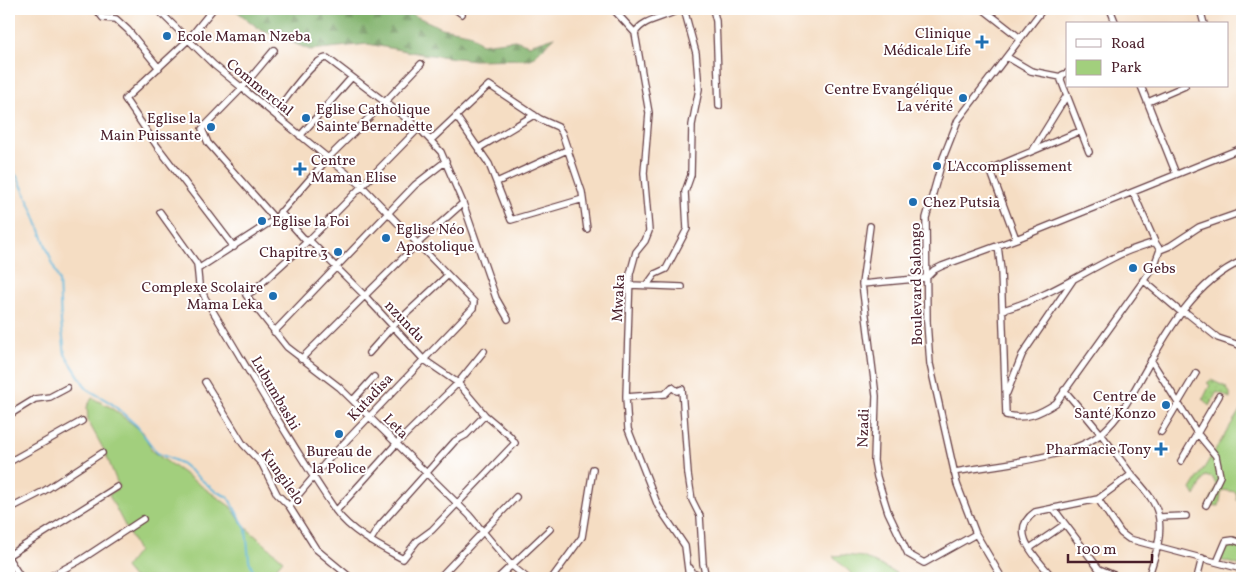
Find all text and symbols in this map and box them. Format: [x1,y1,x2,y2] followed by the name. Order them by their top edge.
[1066,22,1228,88] legend
[883,24,971,62] place label: Clinique Médicale Life
[177,27,311,48] place label: Ecole Maman Nzeba
[161,30,173,42] marker: Ecole Maman Nzeba
[1111,34,1145,55] text: Road
[975,35,989,49] marker: Clinique Médicale Life
[221,55,297,122] street label: Commercial
[1111,58,1142,79] text: Park
[825,80,953,118] place label: Centre Evangélique La vérité
[957,92,969,104] marker: Centre Evangélique La vérité
[316,100,433,138] place label: Eglise Catholique Sainte Bernadette
[100,109,201,147] place label: Eglise la Main Puissante
[300,112,312,124] marker: Eglise Catholique Sainte Bernadette
[205,121,217,133] marker: Eglise la Main Puissante
[311,151,397,189] place label: Centre Maman Elise
[947,157,1072,178] place label: L'Accomplissement
[931,160,943,172] marker: L'Accomplissement
[293,162,307,176] marker: Centre Maman Elise
[923,193,1000,214] place label: Chez Putsia
[907,196,919,208] marker: Chez Putsia
[272,212,349,233] place label: Eglise la Foi
[256,215,268,227] marker: Eglise la Foi
[396,220,475,258] place label: Eglise Néo Apostolique
[906,222,929,346] street label: Boulevard Salongo
[380,232,392,244] marker: Eglise Néo Apostolique
[259,243,328,264] place label: Chapitre 3
[332,246,344,258] marker: Chapitre 3
[1143,259,1176,280] place label: Gebs
[1127,262,1139,274] marker: Gebs
[608,274,631,323] street label: Mwaka
[142,278,263,316] place label: Complexe Scolaire Mama Leka
[267,290,279,302] marker: Complexe Scolaire Mama Leka
[379,296,429,348] street label: nzundu
[245,353,304,435] street label: Lubumbashi
[344,370,399,426] street label: Kutadisa
[1074,387,1156,425] place label: Centre de Santé Konzo
[1160,399,1172,411] marker: Centre de Santé Konzo
[853,408,876,448] street label: Nzadi
[378,410,412,444] street label: Leta
[333,428,345,440] marker: Bureau de la Police
[1046,440,1151,461] place label: Pharmacie Tony
[306,442,372,480] place label: Bureau de la Police
[1155,443,1167,455] marker: Pharmacie Tony
[255,446,309,510] street label: Kungilelo
[1068,532,1152,564] scale bar
[1076,540,1116,561] text: 100 m

